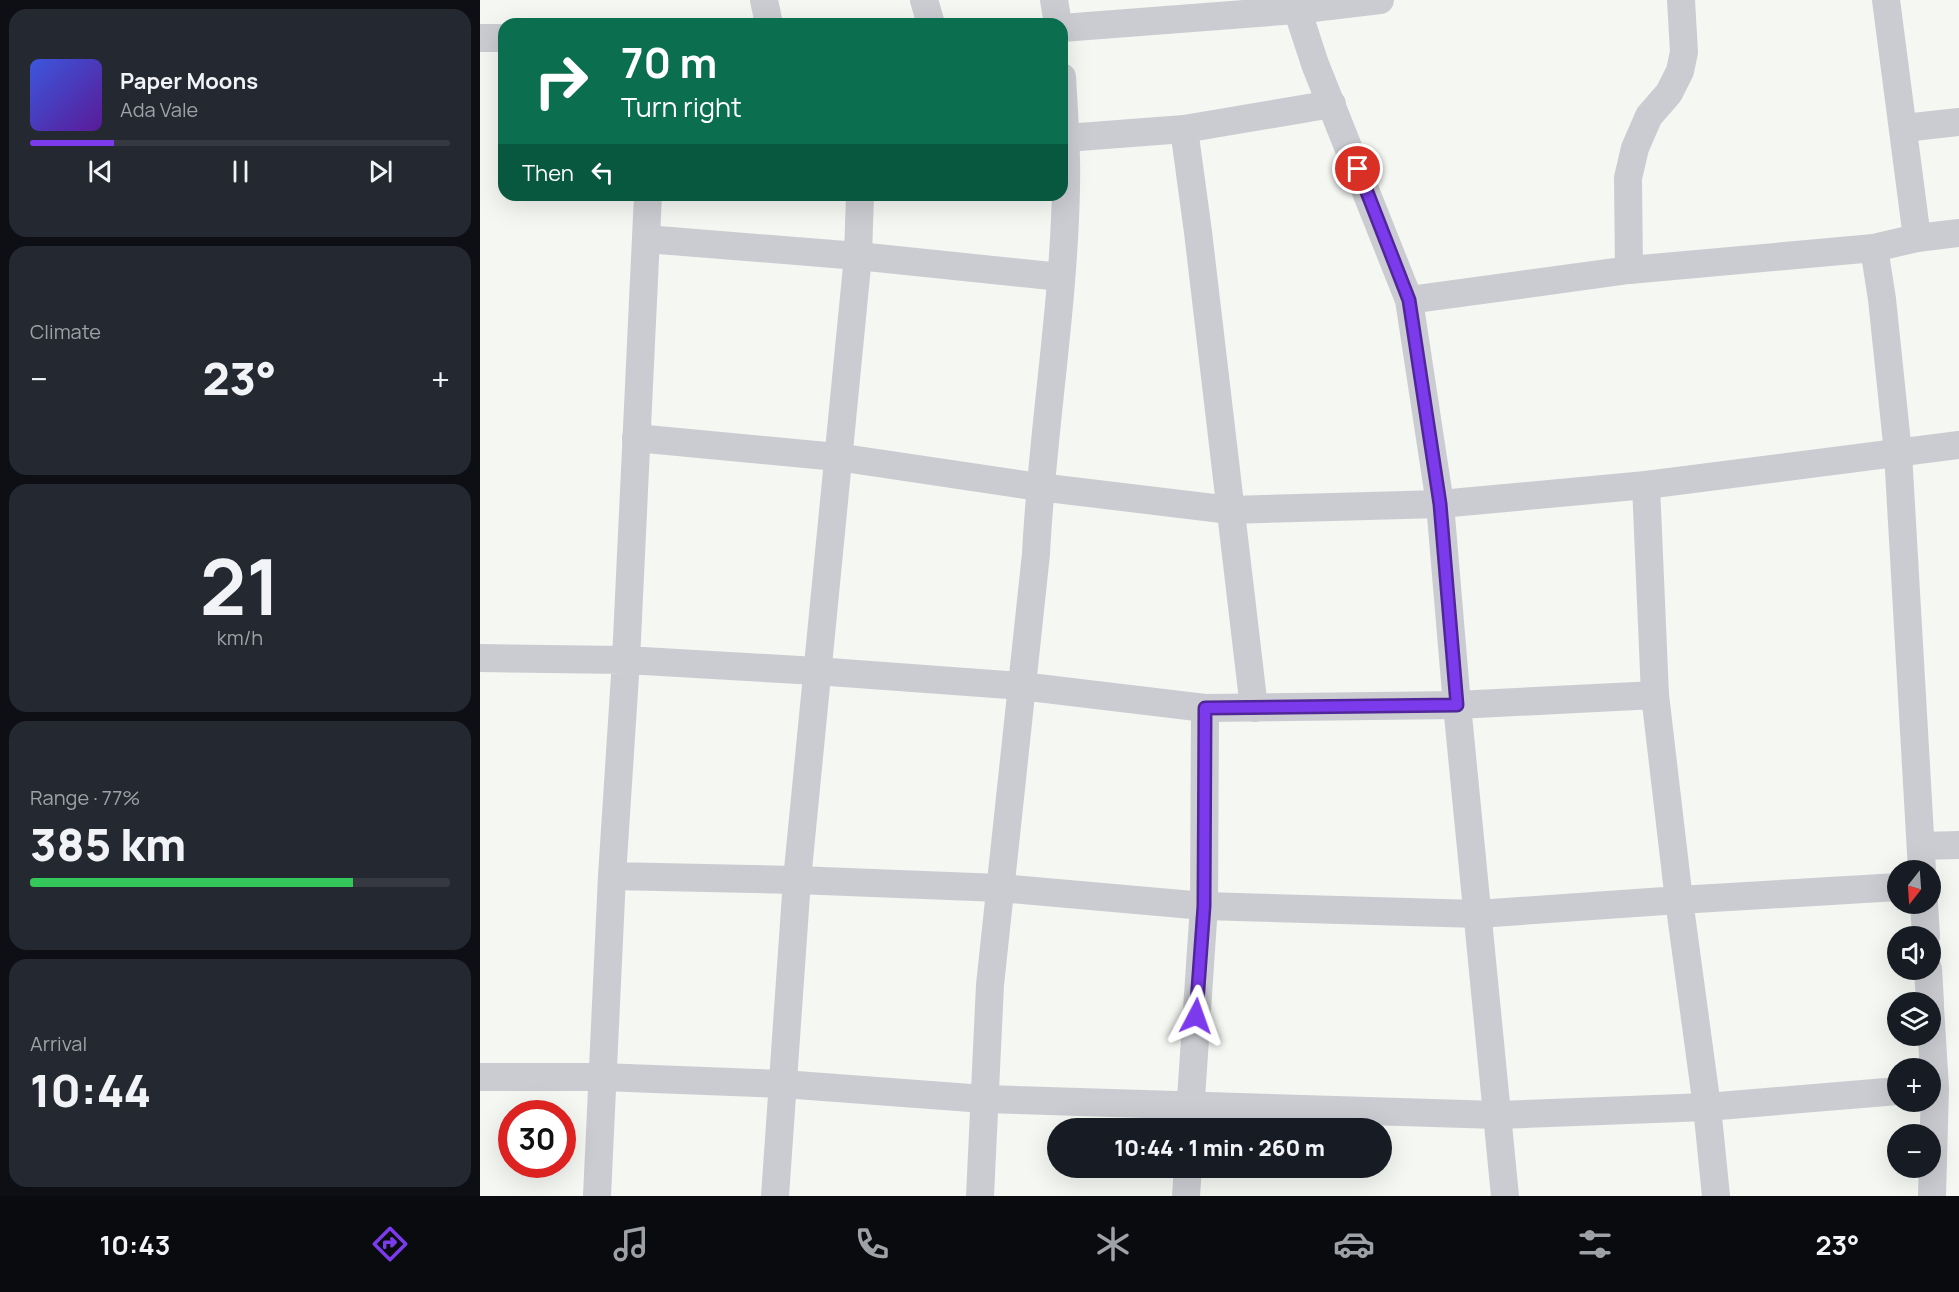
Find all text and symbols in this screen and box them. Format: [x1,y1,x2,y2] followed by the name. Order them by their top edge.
[621,33,717,91] text: 70 m
[522,42,600,120] icon: right
[120,66,258,96] text: Paper Moons
[621,88,742,125] text: Turn right
[120,96,198,123] text: Ada Vale
[1332,143,1383,194] pin
[1341,152,1374,185] icon: arrive
[84,155,117,188] icon: previous
[224,155,257,188] icon: pause
[364,155,397,188] icon: next
[586,156,619,189] icon: left
[522,158,574,188] text: Then
[30,318,101,345] text: Climate
[202,347,276,409] text: 23°
[30,356,48,401] text: −
[431,356,450,401] text: +
[200,532,280,638] text: 21
[217,624,263,651] text: km/h
[30,784,140,811] text: Range · 77%
[30,813,186,875] text: 385 km
[1887,860,1941,914] north arrow
[1887,860,1941,1178] map controls
[1887,926,1941,980] button: sound
[1164,984,1228,1048] position arrow
[1887,992,1941,1046] button: layers
[30,1030,87,1057] text: Arrival
[1887,1058,1941,1112] button: +
[30,1059,151,1121] text: 10:44
[498,1100,576,1178] speed limit sign: 30
[1887,1124,1941,1178] button: −
[1114,1133,1325,1163] text: 10:44 · 1 min · 260 m
[369,1223,411,1265] icon: directions
[610,1223,652,1265] icon: music
[851,1223,893,1265] icon: phone
[1092,1223,1134,1265] icon: climate
[1333,1223,1375,1265] icon: car
[1574,1223,1616,1265] icon: filters
[100,1226,170,1263] text: 10:43
[1815,1226,1859,1263] text: 23°

